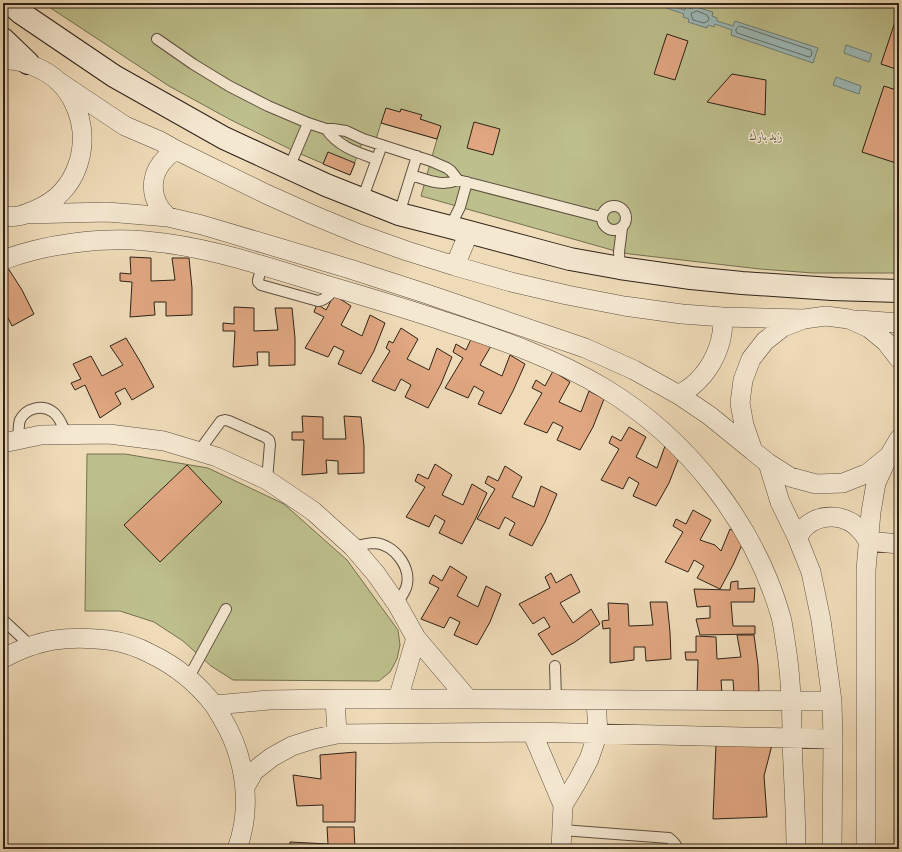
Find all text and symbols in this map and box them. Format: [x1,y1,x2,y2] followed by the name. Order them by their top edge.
[749,128,783,144] park label: زيد بارك

